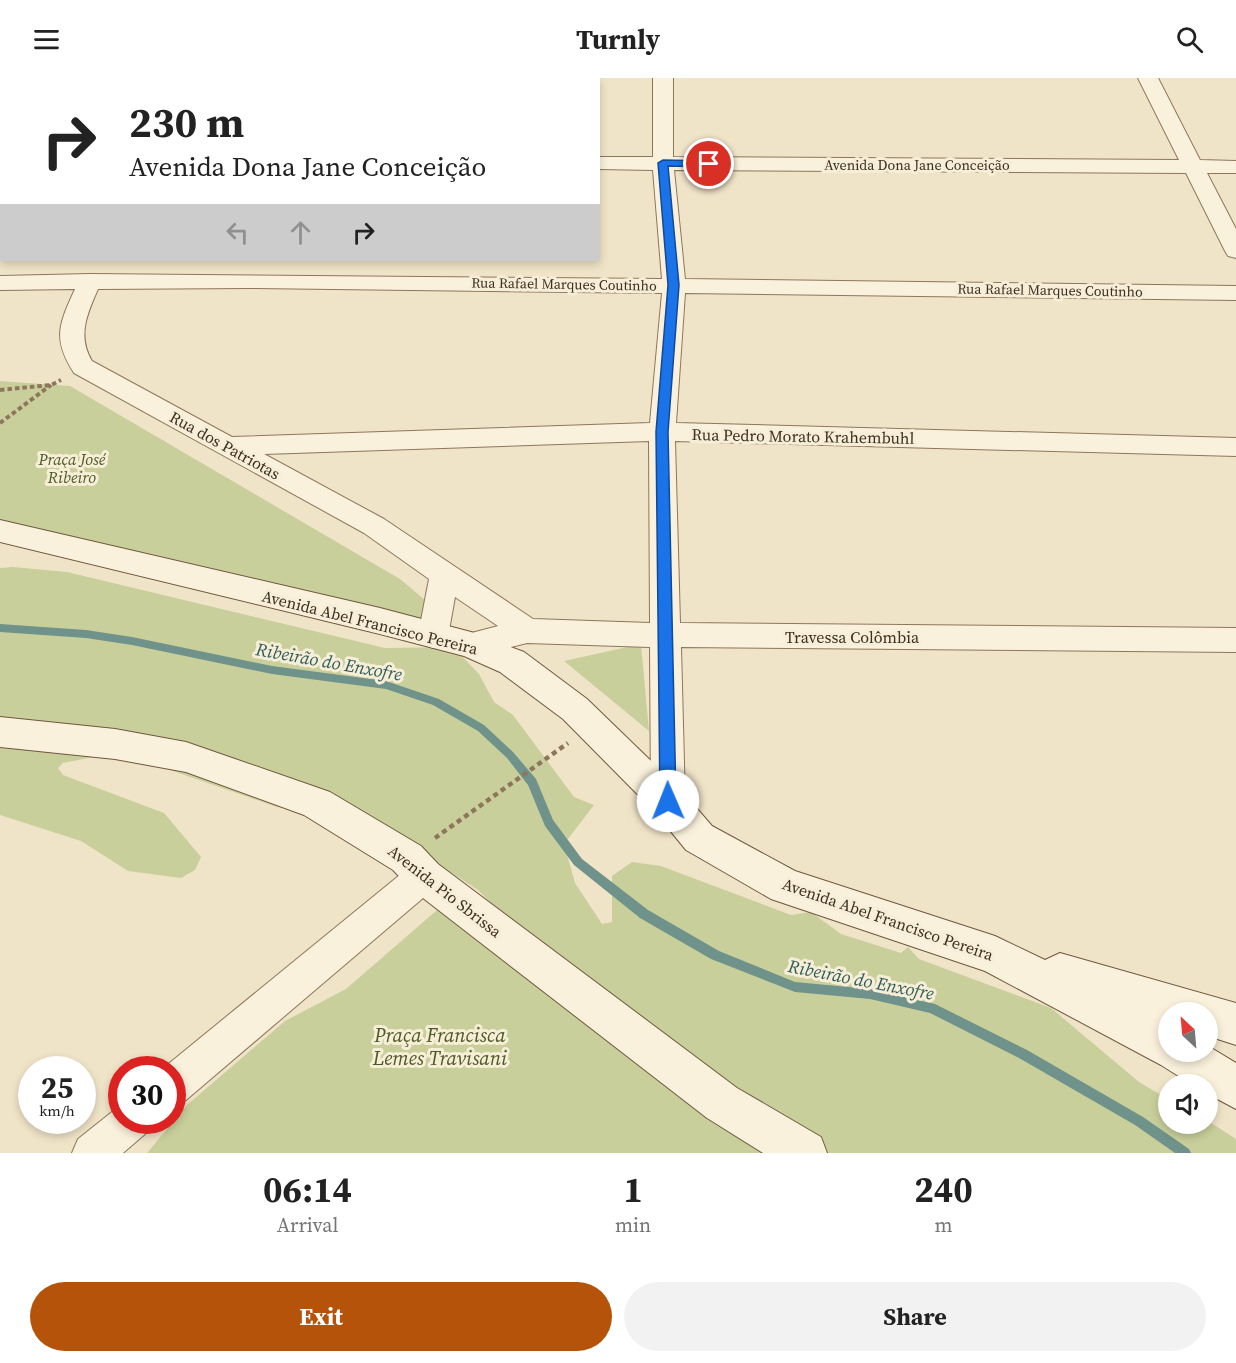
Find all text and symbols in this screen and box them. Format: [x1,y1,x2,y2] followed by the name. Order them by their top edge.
[576,21,660,58] text: Turnly
[30,23,63,56] icon: menu
[1173,23,1206,56] icon: search
[129,93,244,151] text: 230 m
[30,102,108,180] icon: right
[683,138,734,189] pin
[692,147,725,180] icon: arrive
[129,148,486,185] text: Avenida Dona Jane Conceição
[824,155,1010,175] street label: Avenida Dona Jane Conceição
[221,216,254,249] icon: left
[284,216,317,249] icon: ahead
[347,216,380,249] icon: right
[471,272,657,296] street label: Rua Rafael Marques Coutinho
[957,278,1143,302] street label: Rua Rafael Marques Coutinho
[166,406,284,485] street label: Rua dos Patriotas
[692,423,915,449] street label: Rua Pedro Morato Krahembuhl
[38,448,107,488] park label: Praça José Ribeiro
[260,584,481,660] street label: Avenida Abel Francisco Pereira
[785,626,920,648] street label: Travessa Colômbia
[253,636,405,687] water label: Ribeirão do Enxofre
[636,769,700,833] position arrow
[384,840,507,943] street label: Avenida Pio Sbrissa
[780,872,997,966] street label: Avenida Abel Francisco Pereira
[785,953,937,1006] water label: Ribeirão do Enxofre
[1158,1002,1218,1062] north arrow
[1158,1002,1218,1134] map controls
[372,1021,507,1072] park label: Praça Francisca Lemes Travisani
[108,1056,186,1134] speed limit sign: 30
[41,1067,73,1108] text: 25
[1158,1074,1218,1134] button: sound
[39,1100,75,1121] text: km/h
[263,1165,352,1214] text: 06:14
[623,1165,643,1214] text: 1
[914,1165,973,1214] text: 240
[277,1211,338,1239] text: Arrival
[615,1211,651,1239] text: min
[935,1211,953,1239] text: m
[30,1282,612,1351] button: Exit
[624,1282,1206,1351] button: Share

